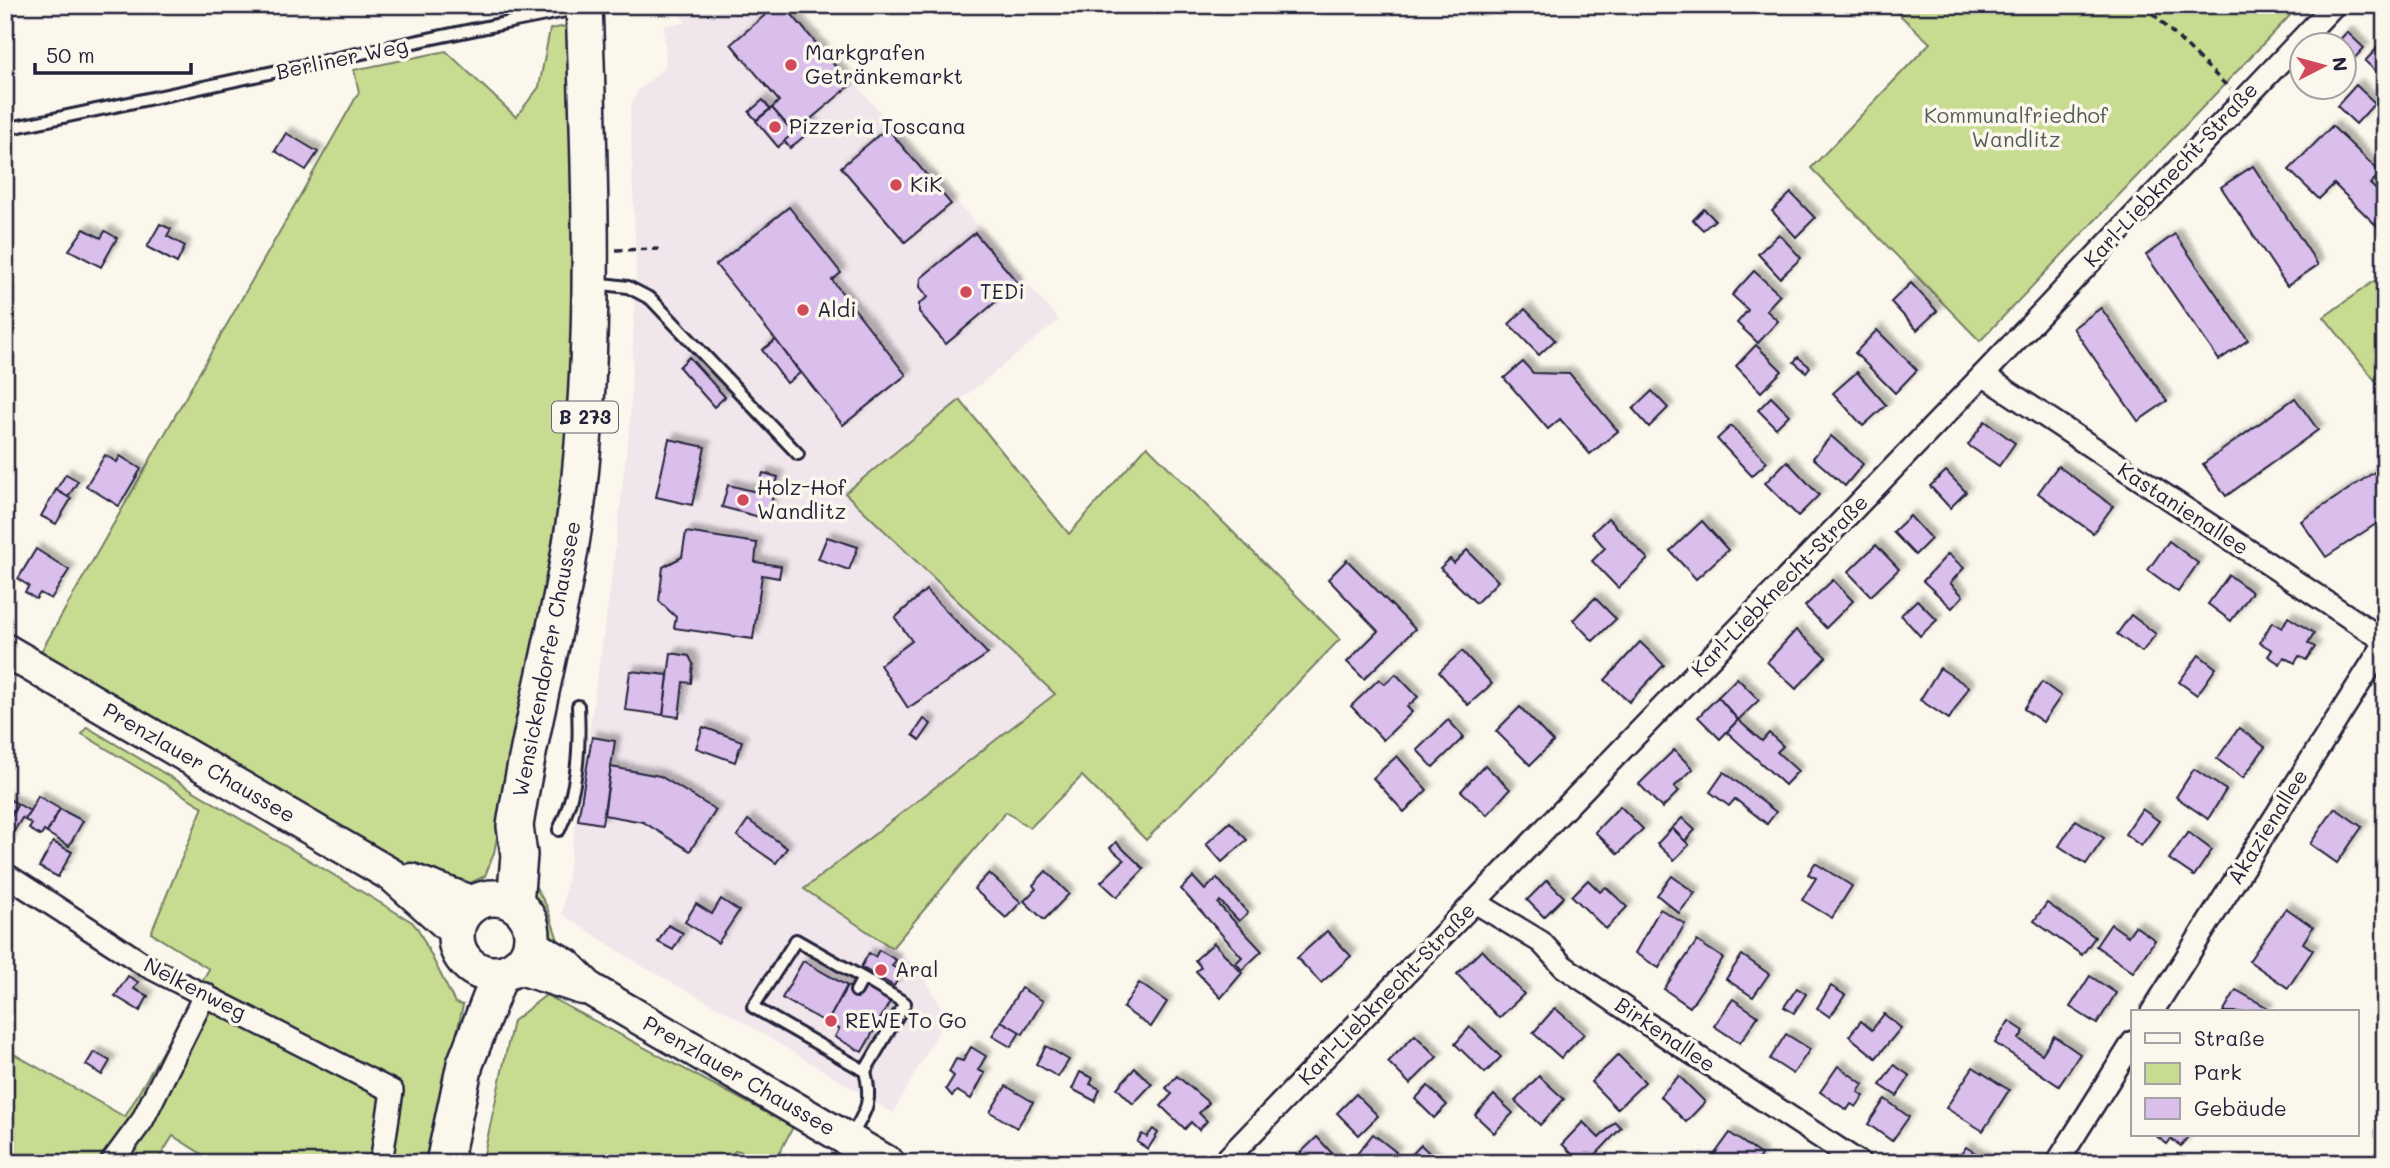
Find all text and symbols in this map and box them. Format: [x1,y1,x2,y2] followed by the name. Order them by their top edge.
[273,30,410,85] street label: Berliner Weg
[35,32,191,76] scale bar
[2288,32,2358,102] north arrow
[805,38,963,89] place label: Markgrafen Getränkemarkt
[46,41,95,68] text: 50 m
[2327,56,2354,73] text: N
[783,57,799,73] marker: Markgrafen Getränkemarkt
[2077,76,2263,272] street label: Karl-Liebknecht-Straße
[1924,101,2109,152] park label: Kommunalfriedhof Wandlitz
[789,112,966,139] place label: Pizzeria Toscana
[767,119,783,135] marker: Pizzeria Toscana
[910,170,942,197] place label: KiK
[888,177,904,193] marker: KiK
[980,277,1025,304] place label: TEDi
[958,284,974,300] marker: TEDi
[817,295,857,322] place label: Aldi
[795,302,811,318] marker: Aldi
[552,402,618,432] road number: B 273
[2113,455,2254,560] street label: Kastanienallee
[757,473,847,524] place label: Holz-Hof Wandlitz
[1685,488,1873,682] street label: Karl-Liebknecht-Straße
[735,492,751,508] marker: Holz-Hof Wandlitz
[506,519,586,799] street label: Wensickendorfer Chaussee
[99,696,301,828] street label: Prenzlauer Chaussee
[2221,763,2313,889] street label: Akazienallee
[1292,896,1480,1090] street label: Karl-Liebknecht-Straße
[140,950,251,1025] street label: Nelkenweg
[895,955,938,982] place label: Aral
[873,962,889,978] marker: Aral
[1610,990,1721,1077] street label: Birkenallee
[845,1006,967,1033] place label: REWE To Go
[639,1009,841,1141] street label: Prenzlauer Chaussee
[2131,1010,2358,1136] legend
[823,1013,839,1029] marker: REWE To Go
[2194,1024,2265,1051] text: Straße
[2194,1058,2242,1085] text: Park
[2194,1094,2287,1121] text: Gebäude

